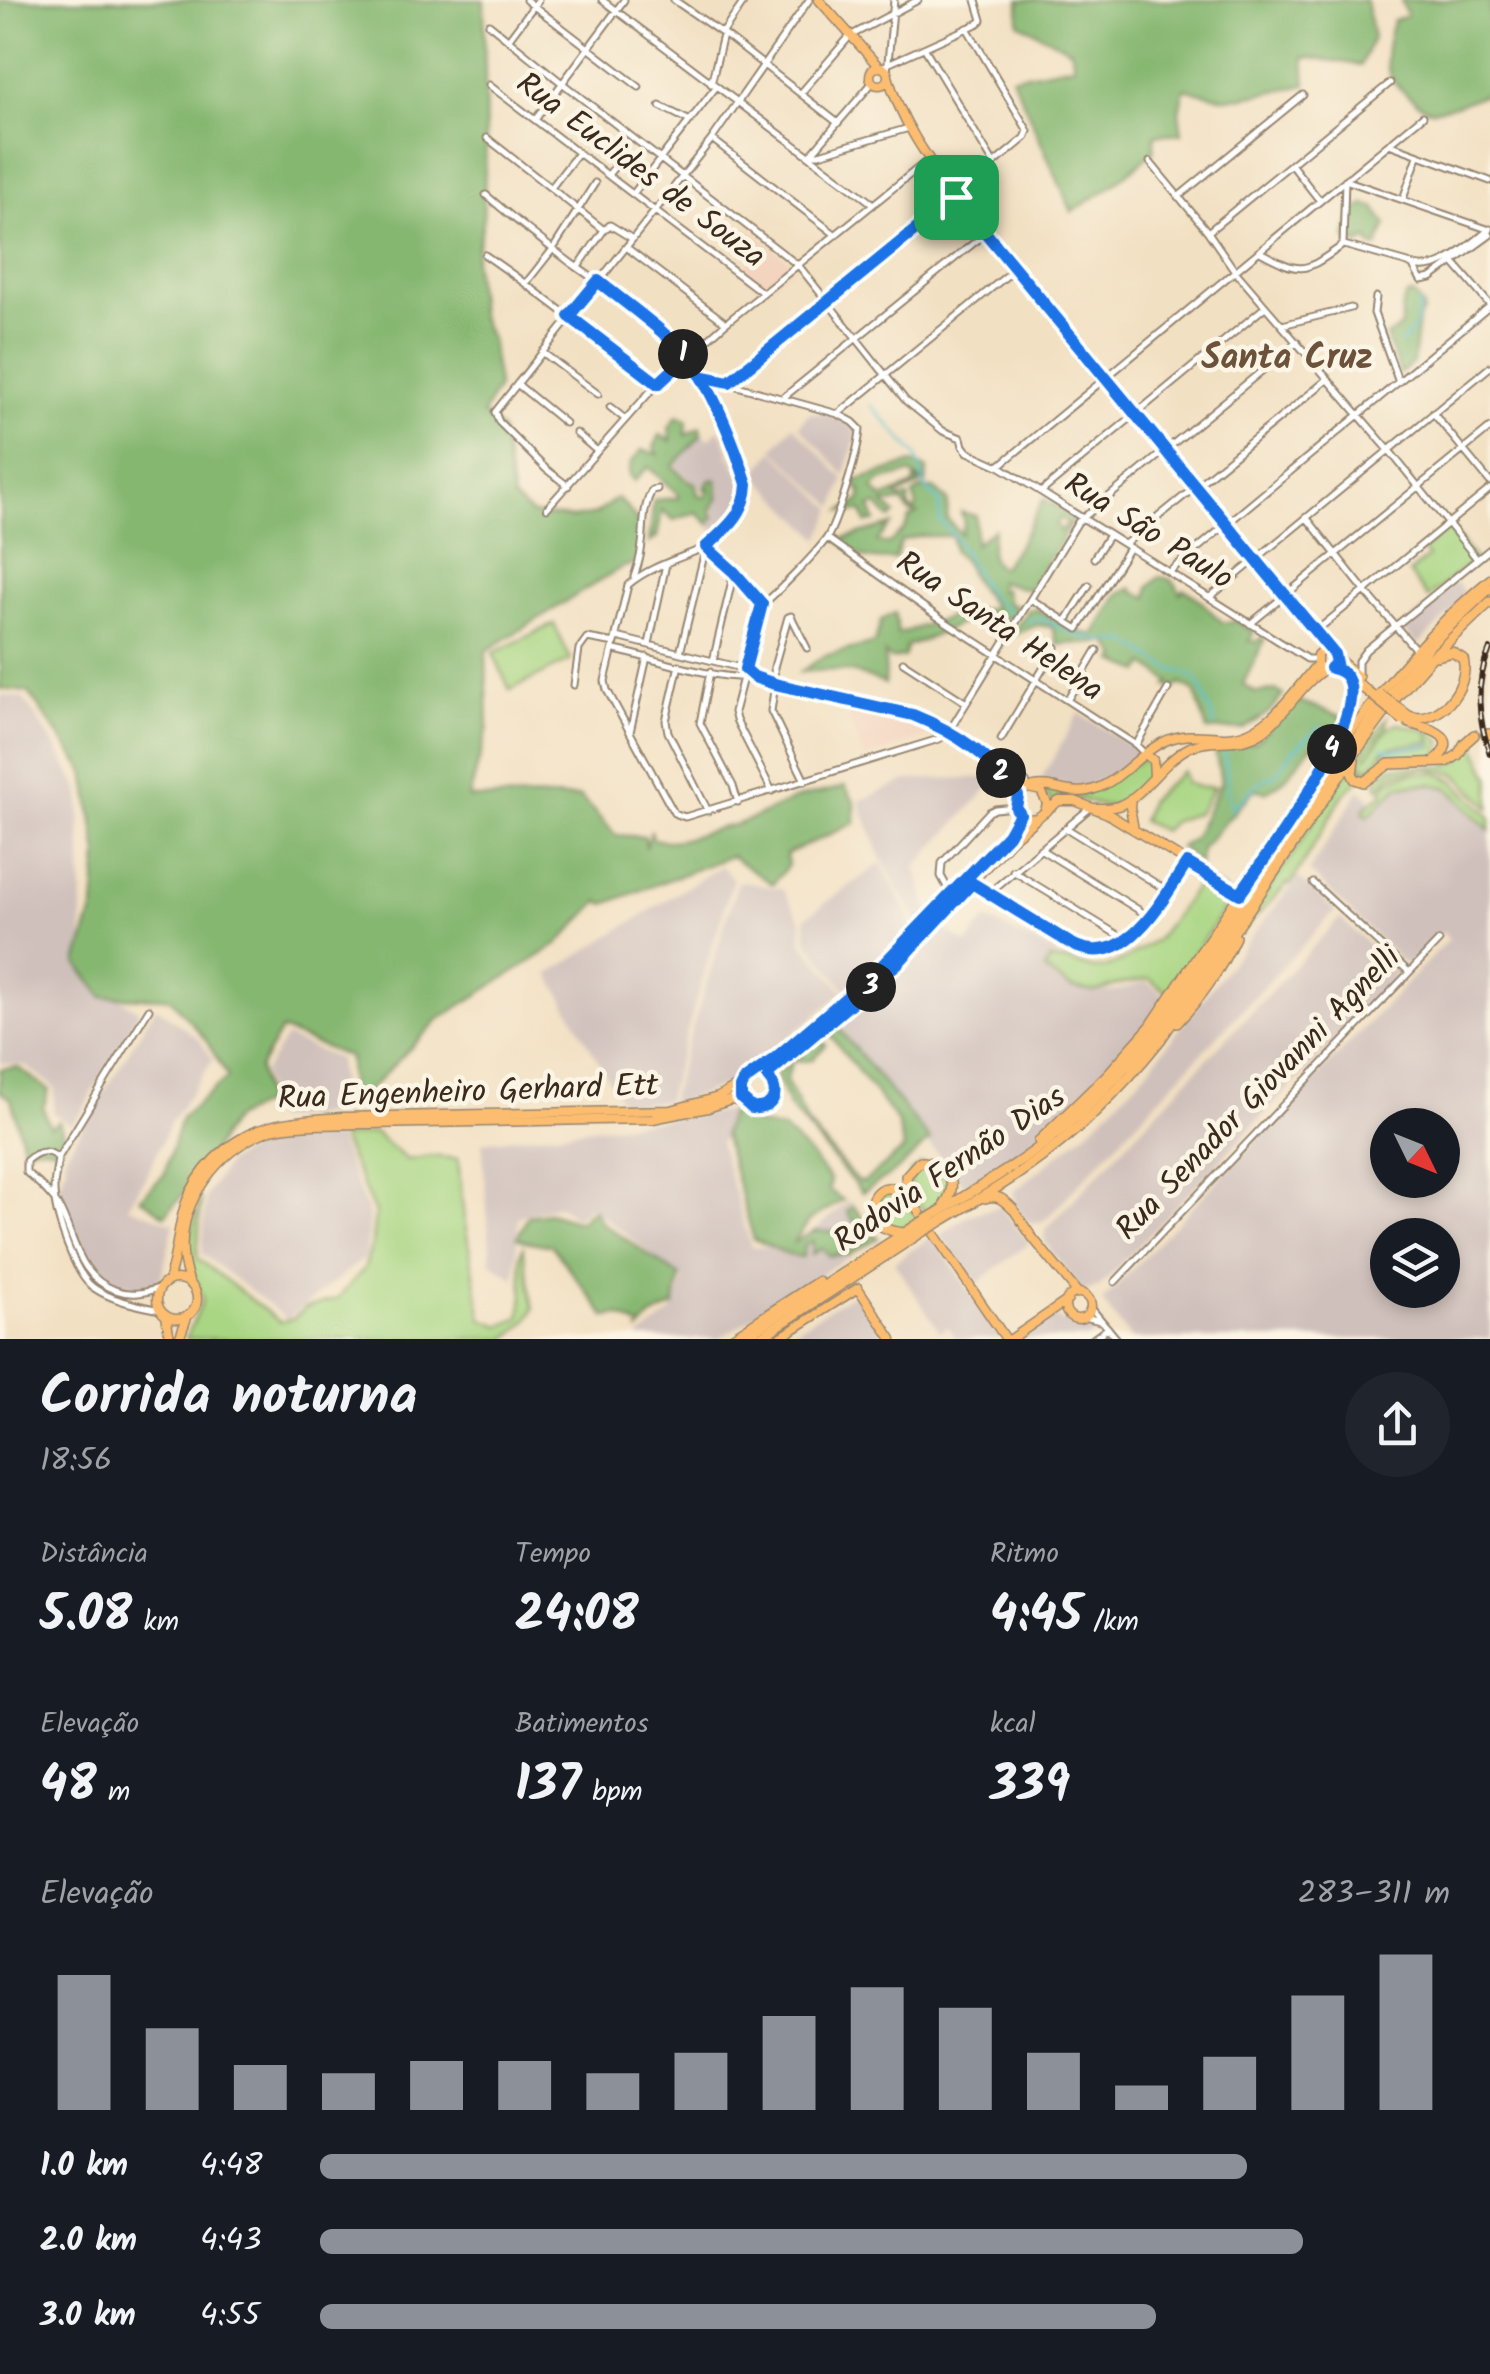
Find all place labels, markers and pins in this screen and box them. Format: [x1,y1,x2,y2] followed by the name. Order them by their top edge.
[914,155,999,240] pin
[658,329,708,379] pin: 1
[1307,724,1357,774] pin: 4
[976,748,1026,798] pin: 2
[846,962,896,1012] pin: 3

